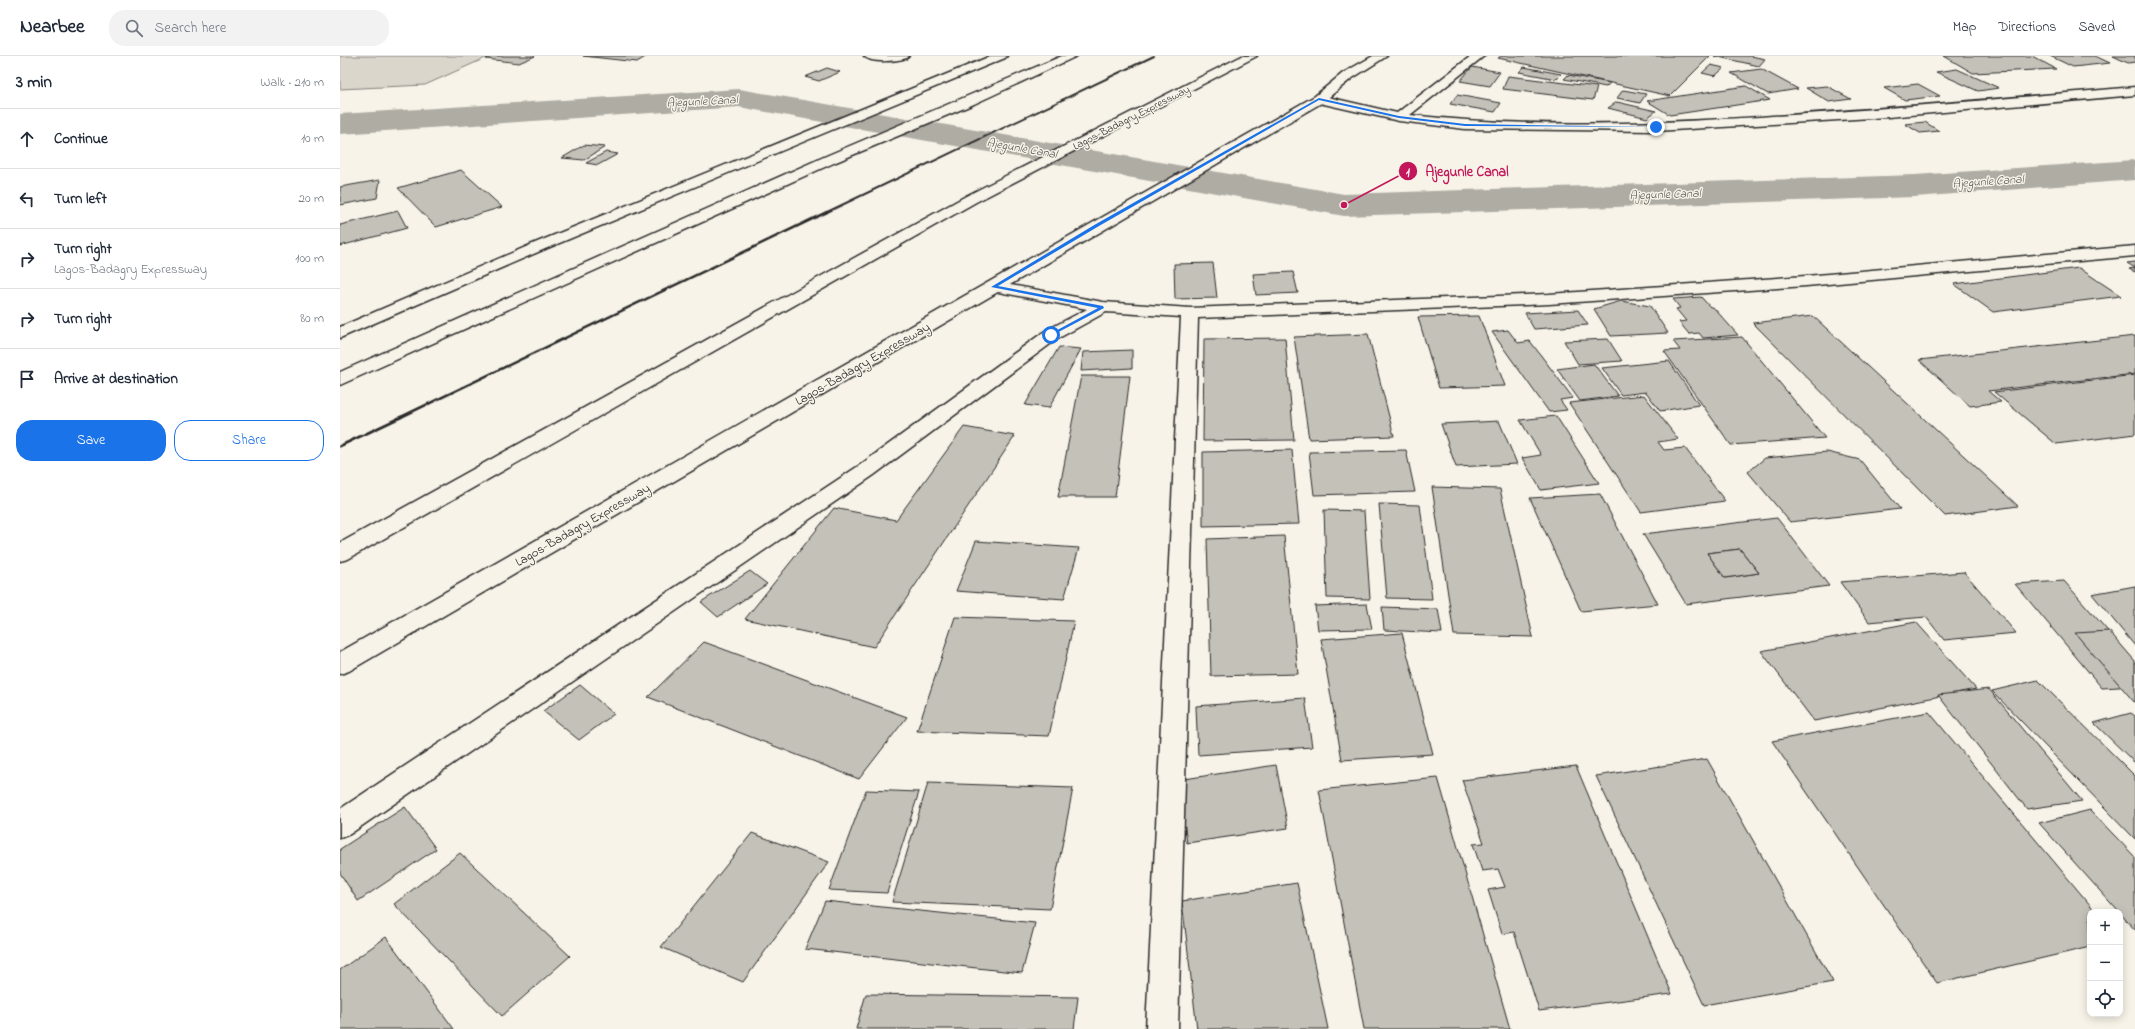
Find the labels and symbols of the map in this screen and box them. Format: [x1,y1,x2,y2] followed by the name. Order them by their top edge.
[1070,81,1193,155] street label: Lagos-Badagry Expressway
[666,91,740,113] water label: Ajegunle Canal
[1647,118,1665,136] route end
[985,134,1060,164] water label: Ajegunle Canal
[1398,158,1517,184] callout: Ajegunle Canal
[1425,162,1509,185] text: Ajegunle Canal
[1406,164,1410,182] text: 1
[1952,170,2026,193] water label: Ajegunle Canal
[1629,185,1703,205] water label: Ajegunle Canal
[792,318,934,412] street label: Lagos-Badagry Expressway
[1042,326,1060,344] route start
[512,479,654,573] street label: Lagos-Badagry Expressway

